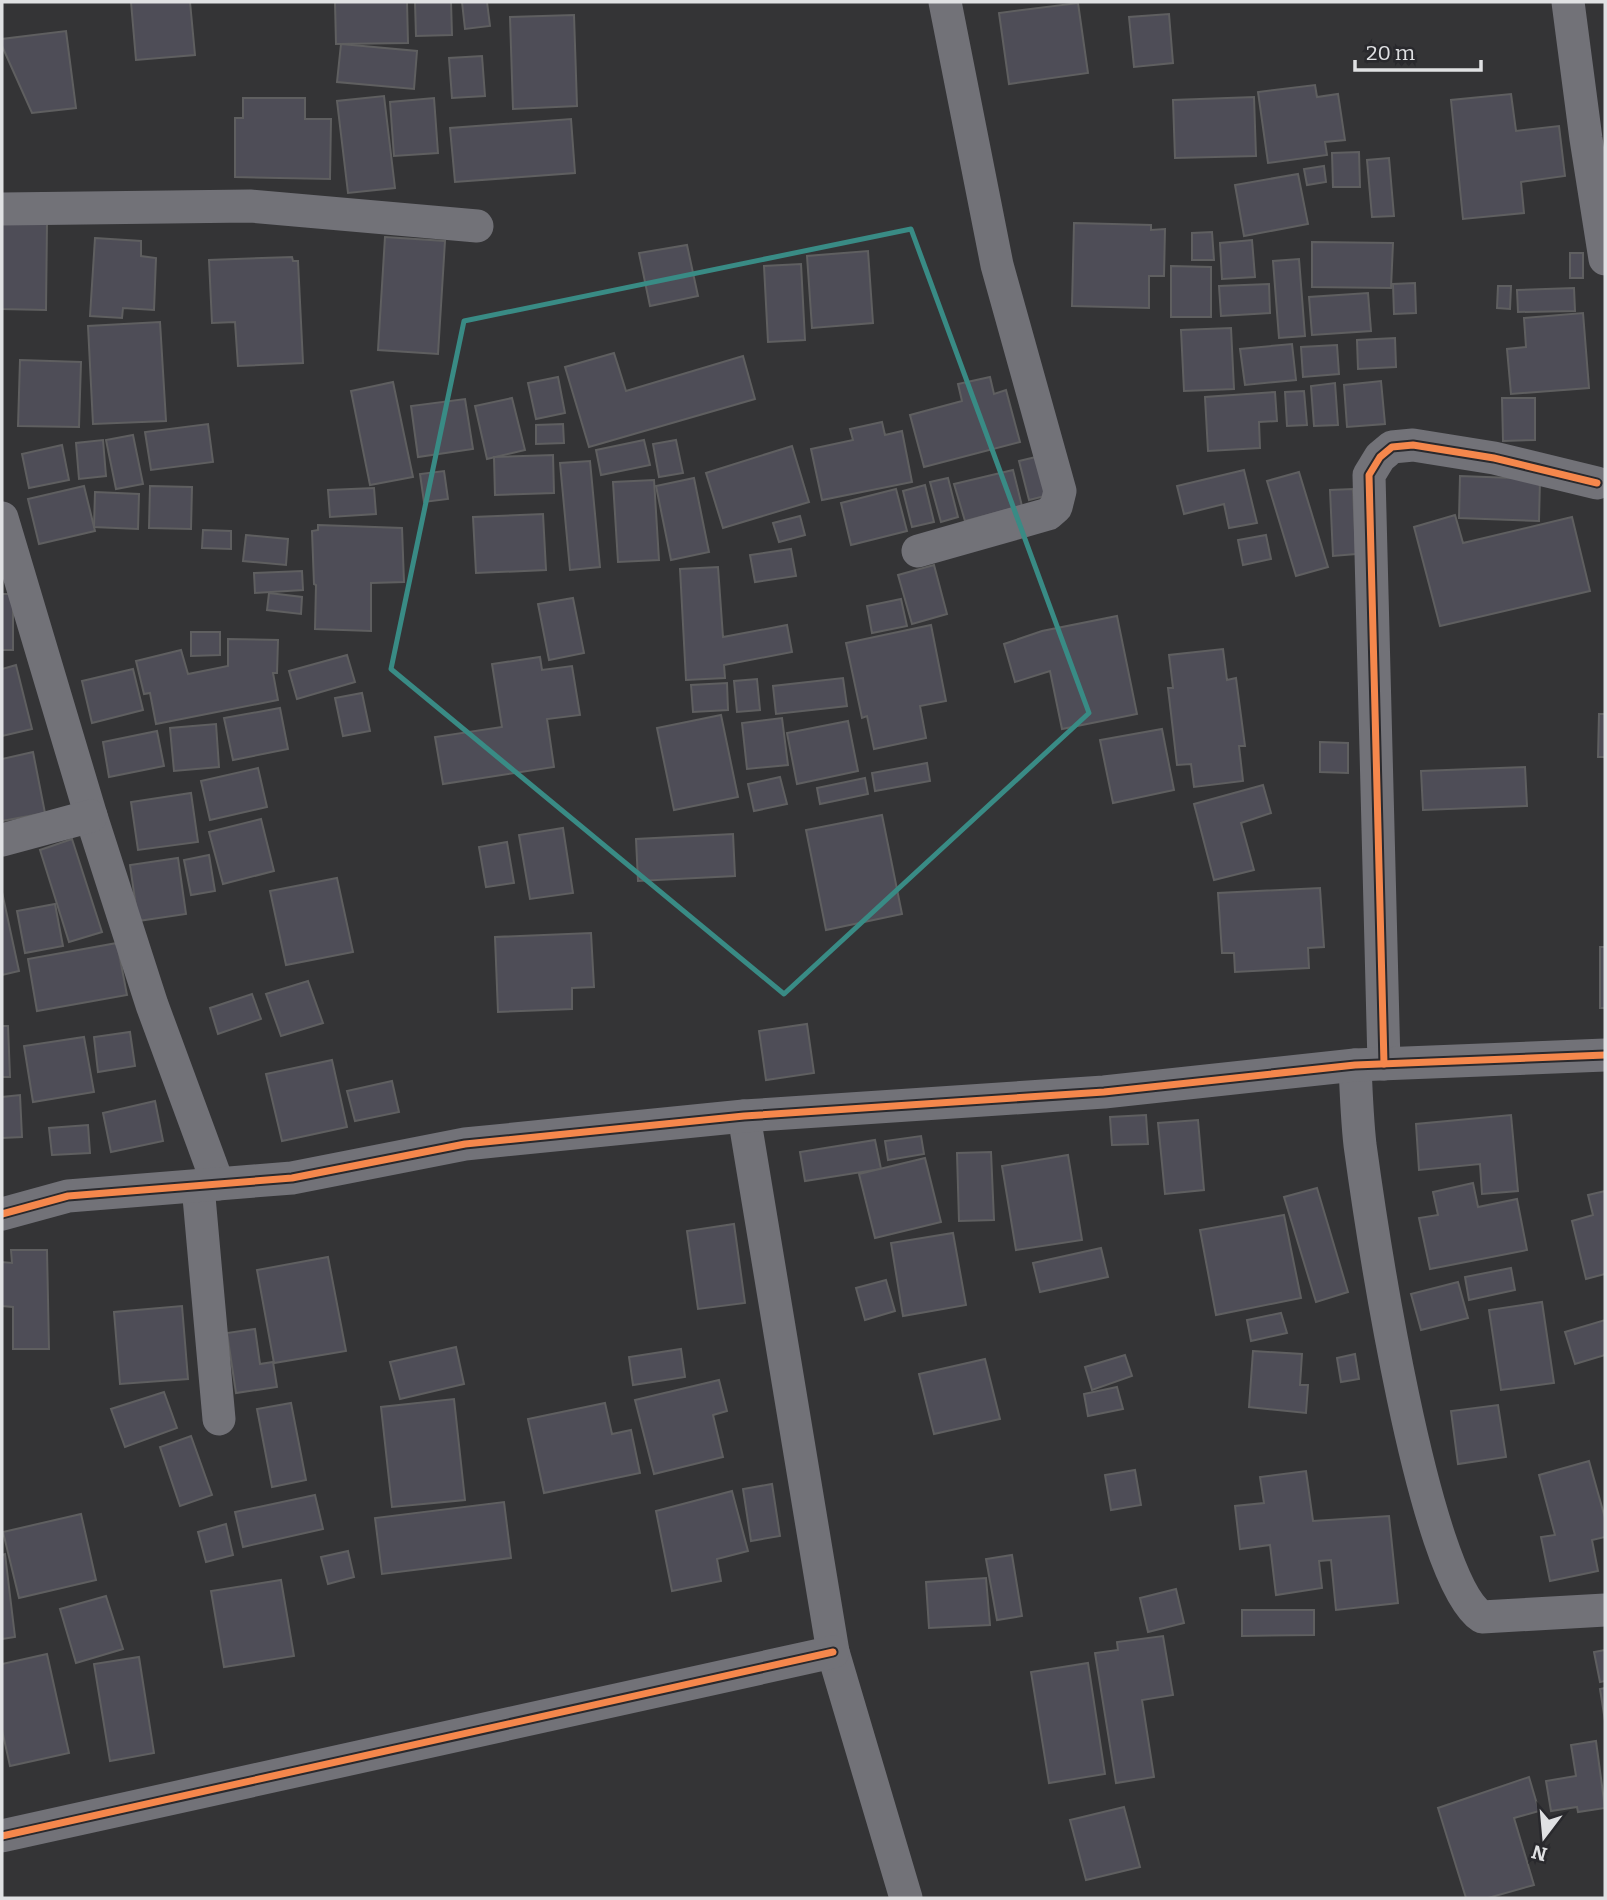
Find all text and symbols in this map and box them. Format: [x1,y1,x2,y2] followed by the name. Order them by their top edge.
[1355,28,1481,72] scale bar
[1366,40,1415,66] text: 20 m
[1509,1802,1579,1872] north arrow
[1529,1840,1550,1866] text: N

